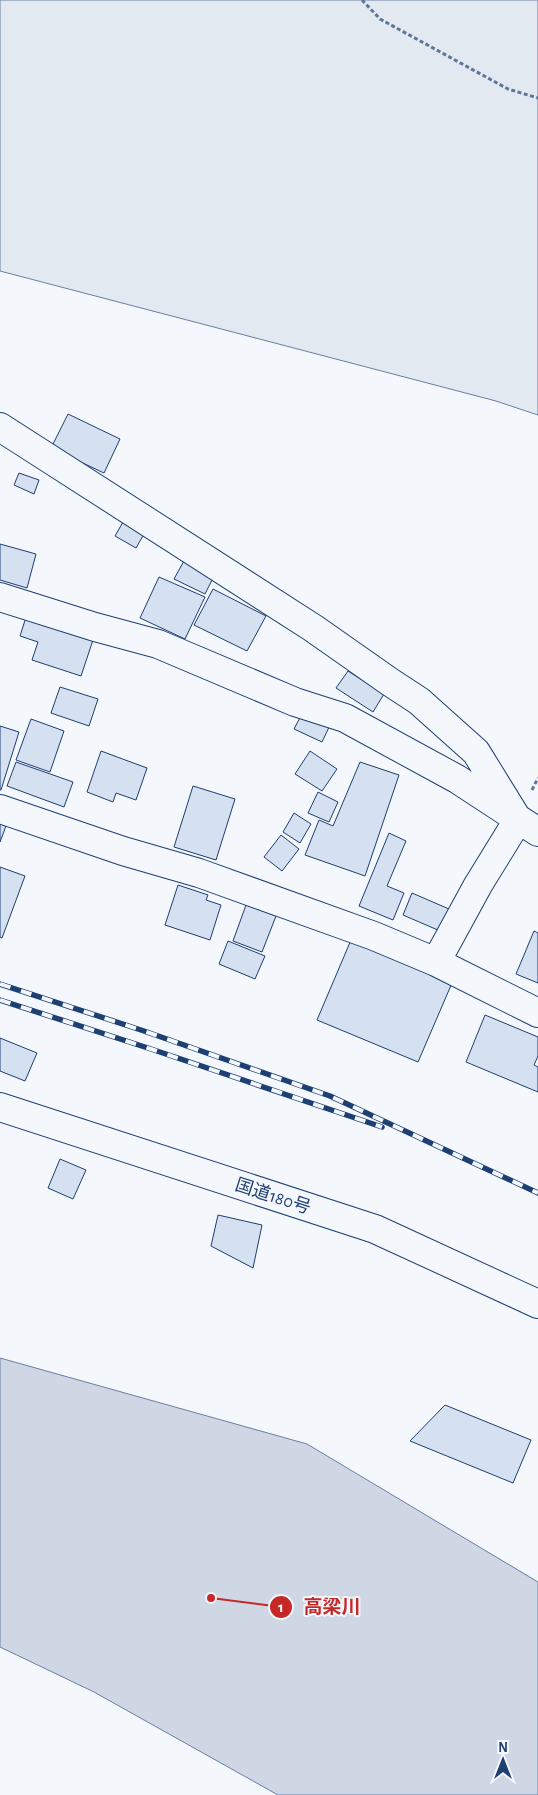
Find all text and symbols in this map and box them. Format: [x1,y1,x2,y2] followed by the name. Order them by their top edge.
[233,1174,313,1218] street label: 国道180号
[268,1590,370,1624] callout: 高梁川
[303,1597,361,1617] text: 高梁川
[278,1600,284,1615] text: 1
[478,1735,528,1785] north arrow
[498,1741,508,1755] text: N

